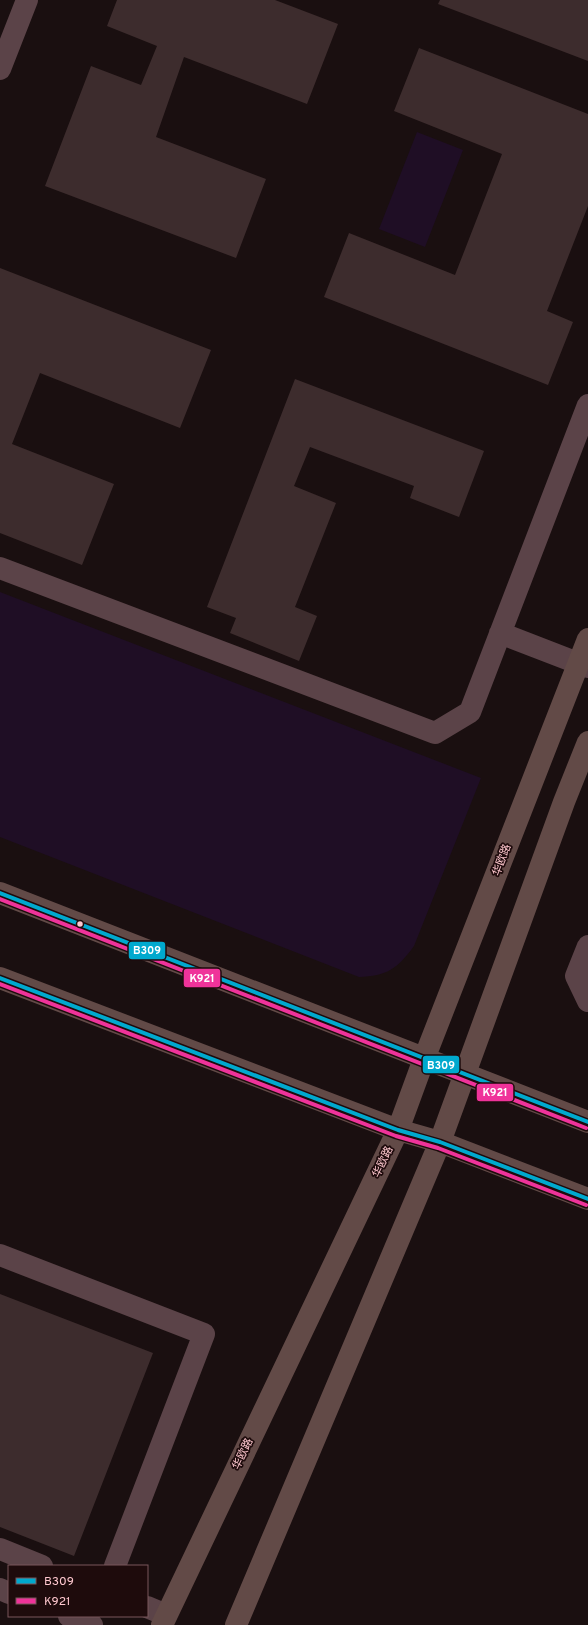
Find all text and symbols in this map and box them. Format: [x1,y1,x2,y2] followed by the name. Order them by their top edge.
[490,842,514,878] street label: 华欧路
[75,919,85,929] unlabelled marker
[128,941,166,960] line badge: B309
[133,944,161,958] text: B309
[183,968,221,988] line badge: K921
[189,972,215,986] text: K921
[422,1055,460,1074] line badge: B309
[427,1059,455,1073] text: B309
[476,1083,514,1102] line badge: K921
[482,1086,508,1100] text: K921
[369,1144,397,1180] street label: 华欧路
[229,1436,257,1472] street label: 华欧路
[8,1565,148,1617] legend
[44,1574,74,1590] text: B309
[44,1594,71,1610] text: K921

